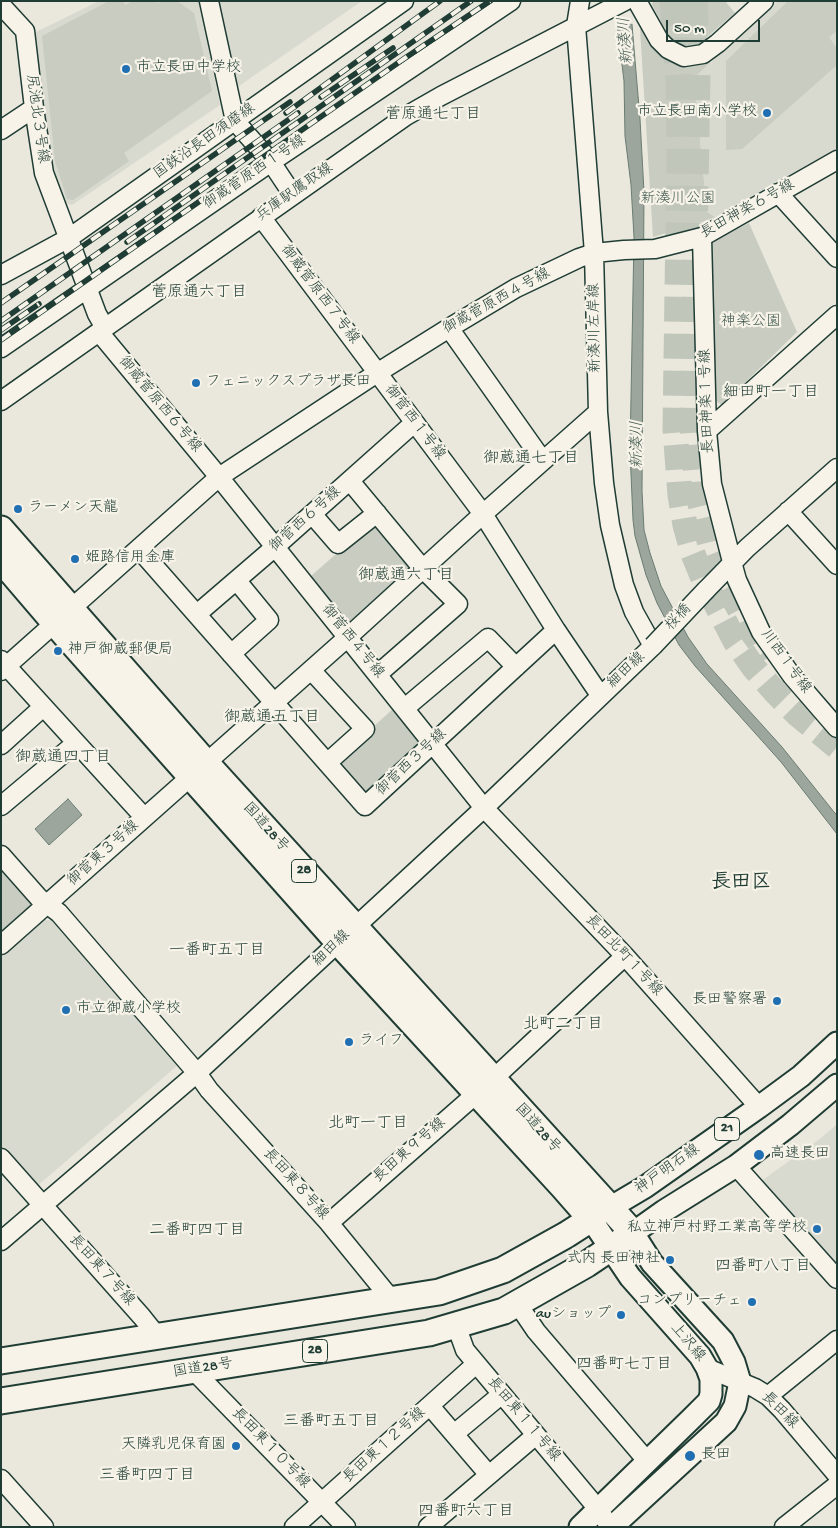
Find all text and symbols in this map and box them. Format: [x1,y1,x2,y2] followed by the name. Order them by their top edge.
[668,10,762,42] scale bar
[616,16,638,66] water label: 新湊川
[674,20,705,38] text: 50 m
[136,60,241,78] place label: 市立長田中学校
[120,63,132,75] marker: 市立長田中学校
[21,73,51,165] street label: 尻池北３号線
[151,100,259,184] street label: 国鉄沿長田須磨線
[637,104,757,122] place label: 市立長田南小学校
[385,106,481,126] district label: 菅原通七丁目
[761,107,773,119] marker: 市立長田南小学校
[200,132,310,214] street label: 御蔵菅原西１号線
[253,160,337,226] street label: 兵庫駅鷹取線
[698,177,798,243] street label: 長田神楽６号線
[641,191,715,209] park label: 新湊川公園
[276,242,362,348] street label: 御蔵菅原西７号線
[440,265,554,339] street label: 御蔵菅原西４号線
[586,283,606,373] street label: 新湊川左岸線
[151,284,247,304] district label: 菅原通六丁目
[721,314,781,332] park label: 神楽公園
[697,348,719,454] street label: 長田神楽１号線
[114,353,204,457] street label: 御蔵菅原西６号線
[206,374,371,392] place label: フェニックスプラザ長田
[190,377,202,389] marker: フェニックスプラザ長田
[380,382,448,464] street label: 御菅西１号線
[723,384,819,404] district label: 細田町一丁目
[629,421,649,469] water label: 新湊川
[483,450,579,470] district label: 御蔵通七丁目
[267,483,345,557] street label: 御菅西６号線
[28,500,118,518] place label: ラーメン天龍
[12,503,24,515] marker: ラーメン天龍
[85,550,175,568] place label: 姫路信用金庫
[69,553,81,565] marker: 姫路信用金庫
[358,567,454,587] district label: 御蔵通六丁目
[317,601,387,683] street label: 御菅西４号線
[662,601,696,635] street label: 桜橋
[756,626,814,698] street label: 川西１号線
[68,642,173,660] place label: 神戸御蔵郵便局
[52,645,64,657] marker: 神戸御蔵郵便局
[604,649,650,693] street label: 細田線
[224,709,320,729] district label: 御蔵通五丁目
[373,726,451,800] street label: 御菅西３号線
[15,749,111,769] district label: 御蔵通四丁目
[238,799,292,857] street label: 国道28号
[65,817,143,891] street label: 御菅東３号線
[292,859,316,882] road number: 28
[711,872,771,896] district label: 長田区
[581,911,665,1001] street label: 長田北町１号線
[310,927,354,971] street label: 細田線
[169,942,265,962] district label: 一番町五丁目
[692,992,767,1010] place label: 長田警察署
[771,995,783,1007] marker: 長田警察署
[76,1001,181,1019] place label: 市立御蔵小学校
[60,1004,72,1016] marker: 市立御蔵小学校
[523,1016,603,1036] district label: 北町二丁目
[359,1033,404,1051] place label: ライフ
[343,1036,355,1048] marker: ライフ
[510,1100,564,1158] street label: 国道28号
[328,1115,408,1135] district label: 北町一丁目
[370,1115,450,1187] street label: 長田東９号線
[714,1118,740,1140] road number: 21
[632,1141,704,1199] street label: 神戸明石線
[258,1146,332,1224] street label: 長田東８号線
[770,1146,830,1164] place label: 高速長田
[752,1148,766,1162] marker: 高速長田
[627,1220,807,1238] place label: 私立神戸村野工業高等学校
[149,1222,245,1242] district label: 二番町四丁目
[811,1223,823,1235] marker: 私立神戸村野工業高等学校
[64,1232,138,1310] street label: 長田東７号線
[566,1251,660,1269] place label: 式内 長田神社
[664,1254,676,1266] marker: 式内 長田神社
[715,1258,811,1278] district label: 四番町八丁目
[637,1293,742,1311] place label: コンプリーチェ
[746,1296,758,1308] marker: コンプリーチェ
[536,1306,611,1324] place label: auショップ
[615,1309,627,1321] marker: auショップ
[666,1320,708,1366] street label: 上沢線
[302,1340,328,1362] road number: 28
[172,1355,234,1383] street label: 国道28号
[576,1356,672,1376] district label: 四番町七丁目
[482,1374,564,1466] street label: 長田東１１号線
[757,1389,801,1433] street label: 長田線
[340,1404,430,1488] street label: 長田東１２号線
[227,1405,313,1493] street label: 長田東１０号線
[283,1413,379,1433] district label: 三番町五丁目
[121,1437,226,1455] place label: 天隣乳児保育園
[230,1440,242,1452] marker: 天隣乳児保育園
[701,1447,731,1465] place label: 長田
[683,1449,697,1463] marker: 長田
[99,1467,195,1487] district label: 三番町四丁目
[418,1503,514,1523] district label: 四番町六丁目

